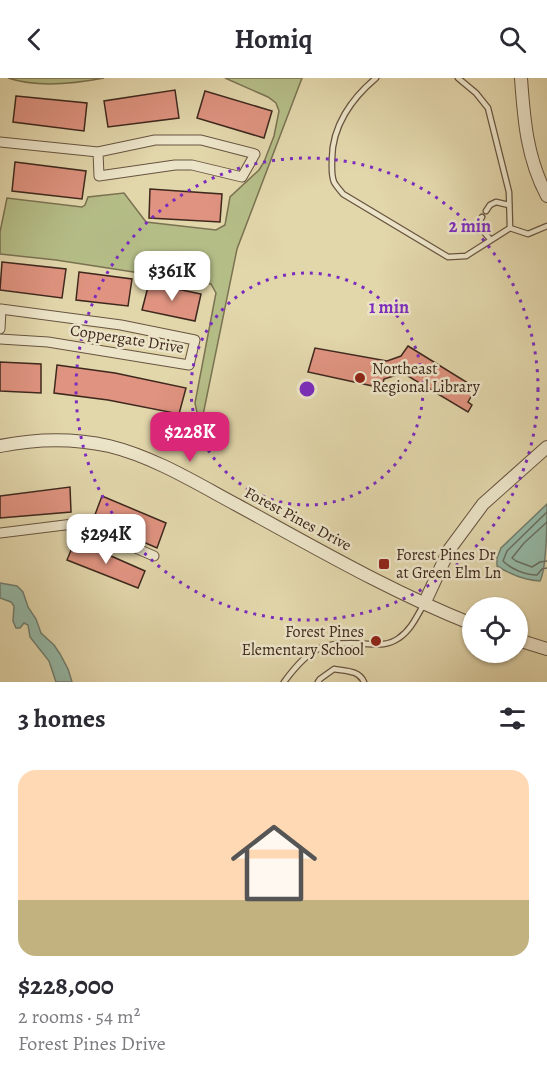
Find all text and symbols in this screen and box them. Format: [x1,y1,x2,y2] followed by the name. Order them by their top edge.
[234,21,313,57] text: Homiq
[18,23,51,56] icon: back
[496,23,529,56] icon: search
[449,214,491,238] text: 2 min
[130,251,214,302] pin: $361K
[148,257,196,284] text: $361K
[369,295,409,319] text: 1 min
[69,319,185,359] street label: Coppergate Drive
[372,358,481,398] place label: Northeast Regional Library
[353,371,367,385] marker: Northeast Regional Library
[297,379,317,399] centre of rings
[148,412,232,463] pin: $228K
[164,418,216,445] text: $228K
[241,482,355,556] street label: Forest Pines Drive
[64,514,148,565] pin: $294K
[81,520,131,547] text: $294K
[396,544,501,584] place label: Forest Pines Dr at Green Elm Ln
[377,557,391,571] marker: Forest Pines Dr at Green Elm Ln
[462,597,528,663] map controls
[462,597,528,663] button: locate
[241,621,364,661] place label: Forest Pines Elementary School
[369,634,383,648] marker: Forest Pines Elementary School
[18,701,106,736] text: 3 homes
[496,702,529,735] icon: filters
[220,809,328,917] icon: home
[18,968,114,1003] text: $228,000
[18,1003,140,1030] text: 2 rooms · 54 m²
[18,1030,166,1057] text: Forest Pines Drive

